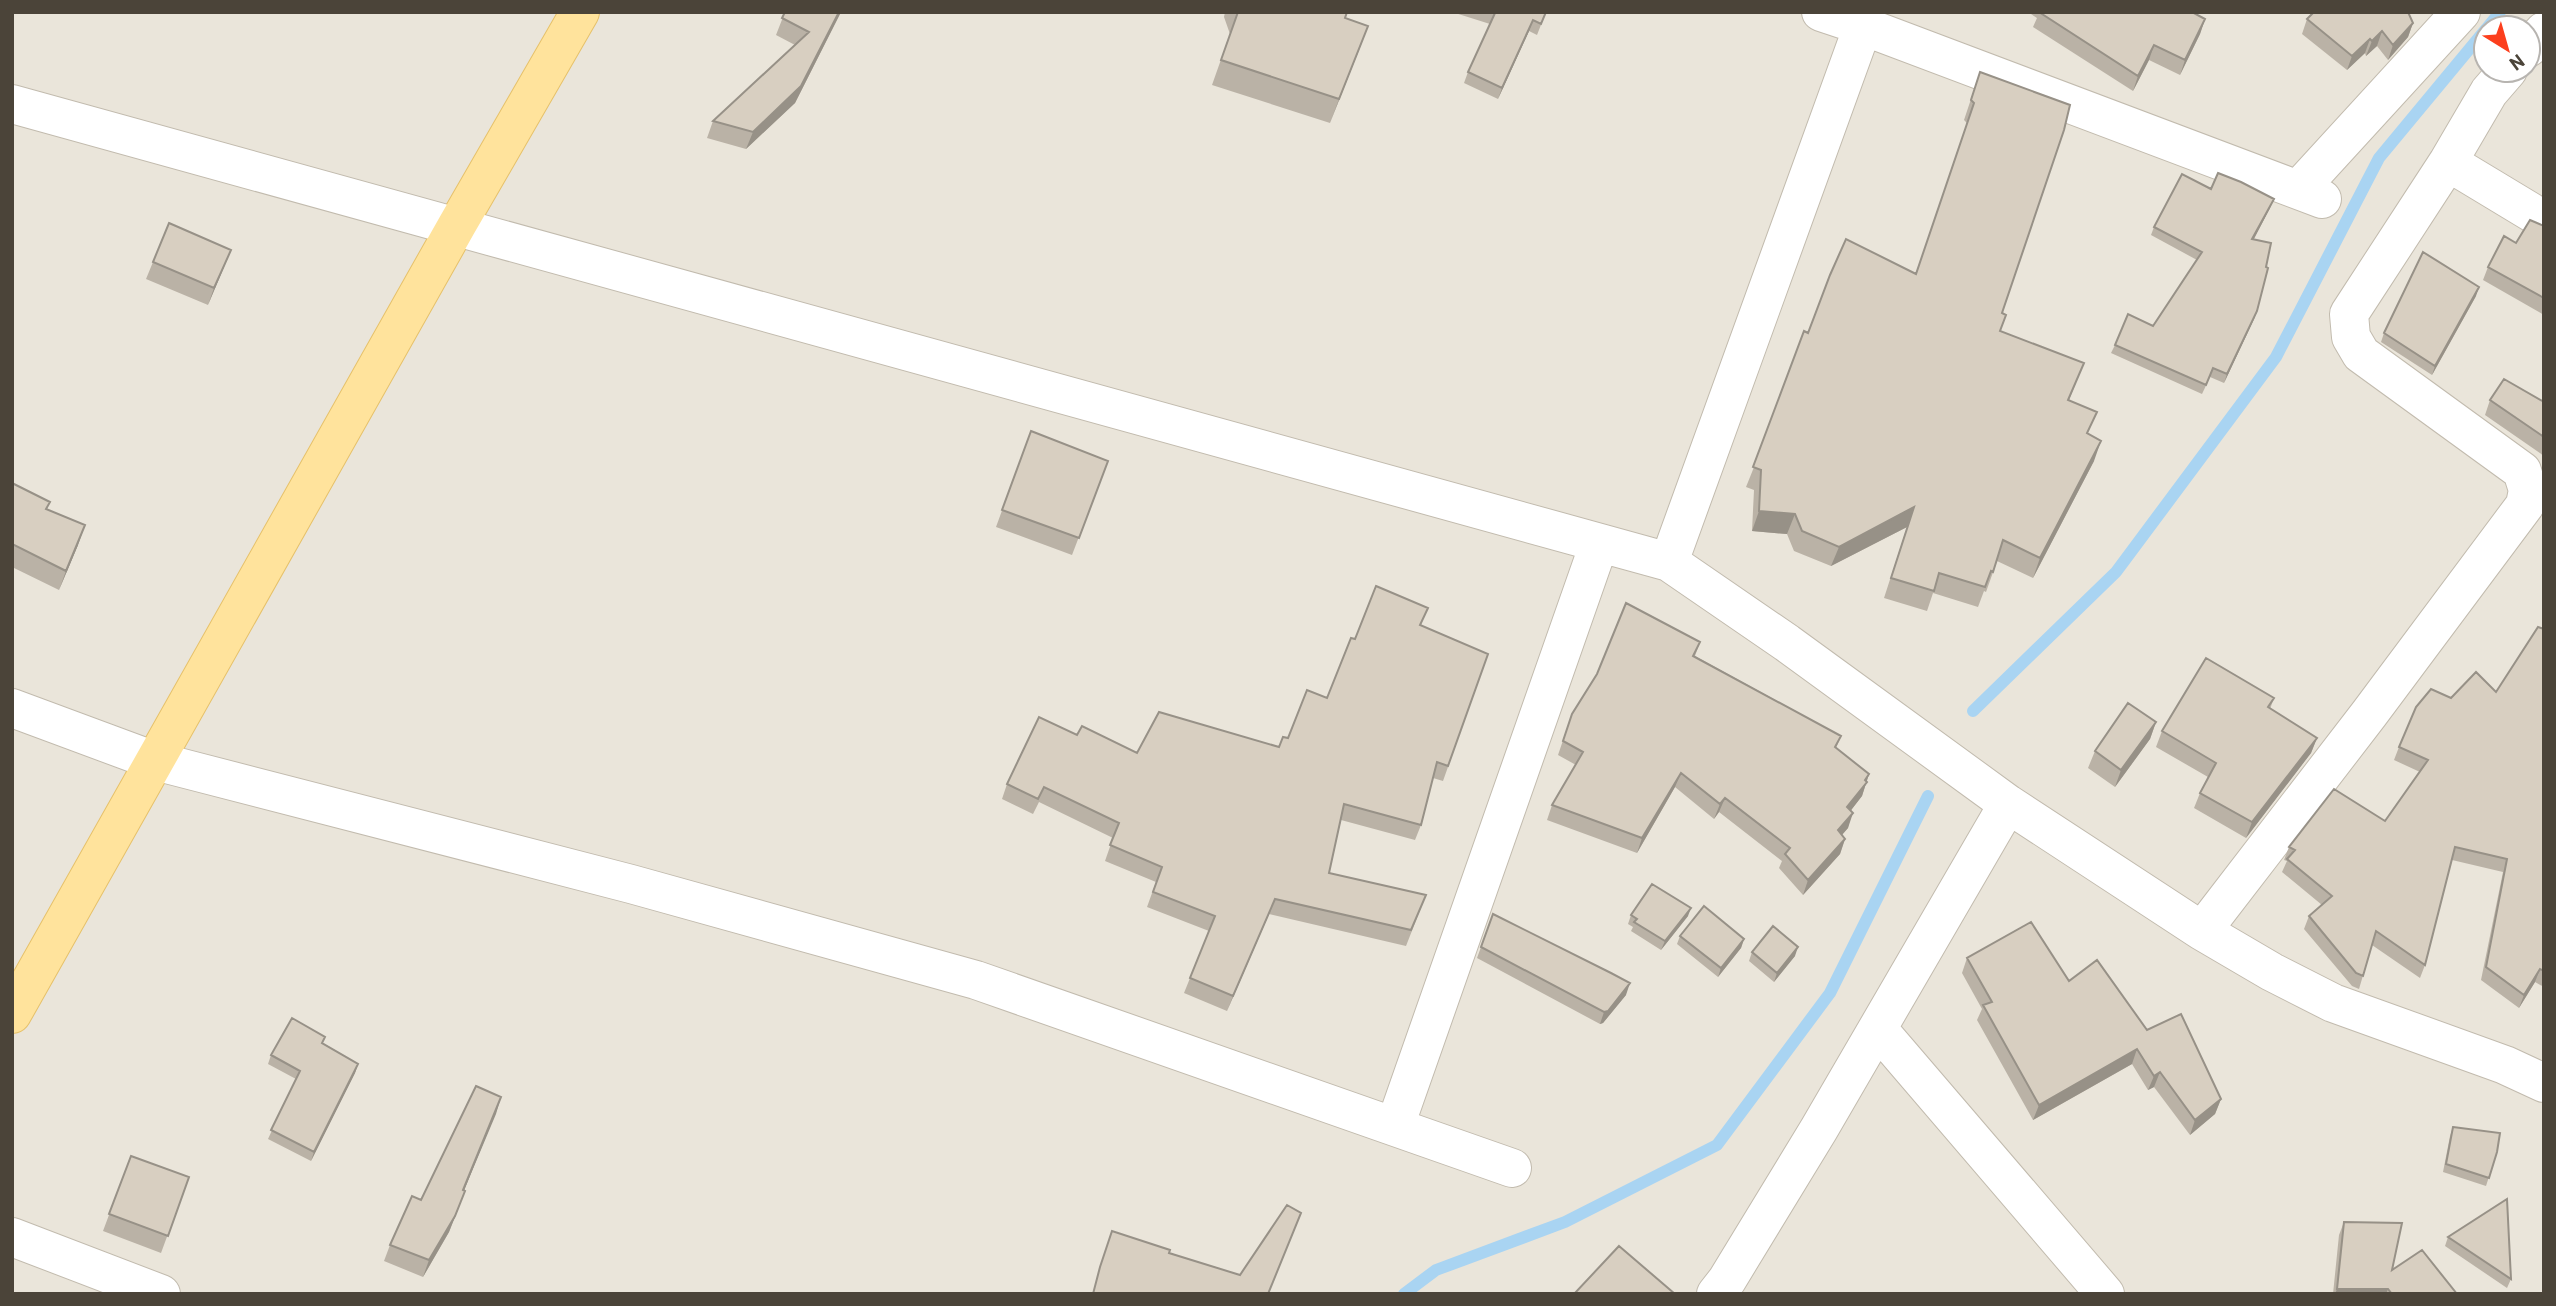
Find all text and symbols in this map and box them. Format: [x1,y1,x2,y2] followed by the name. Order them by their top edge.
[2472,14,2542,84] north arrow
[2506,50,2530,76] text: N

